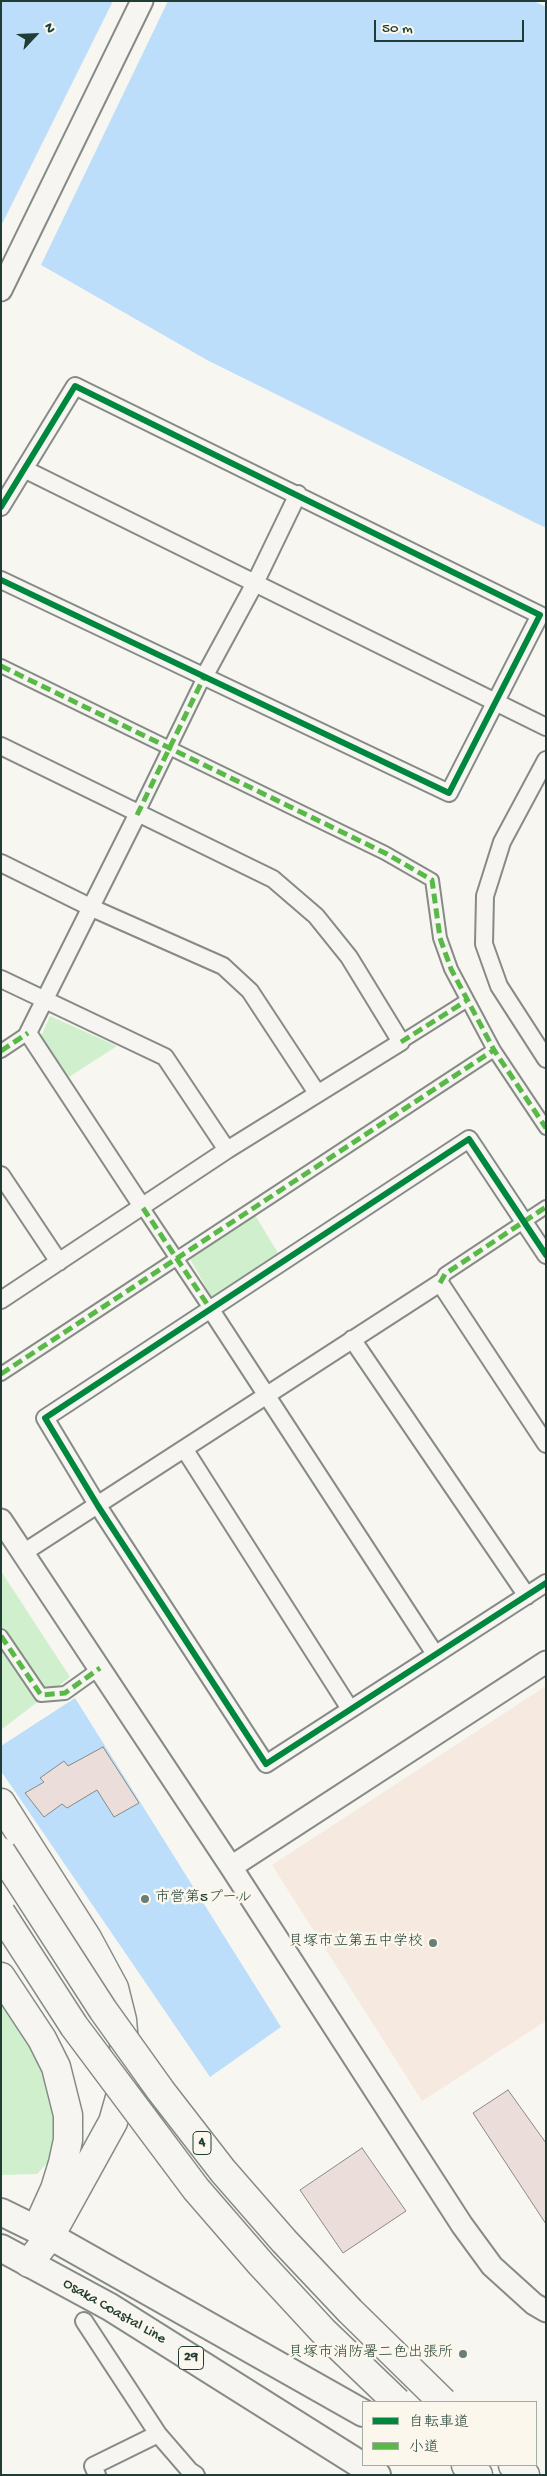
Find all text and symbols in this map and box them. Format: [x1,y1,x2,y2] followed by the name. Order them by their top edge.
[10,10,60,60] north arrow
[377,10,527,42] scale bar
[382,20,413,38] text: 50 m
[39,21,59,36] text: N
[155,1890,252,1908] place label: 市営第5プール
[139,1893,151,1905] marker: 市営第5プール
[288,1934,423,1952] place label: 貝塚市立第五中学校
[427,1937,439,1949] marker: 貝塚市立第五中学校
[193,2132,211,2154] road number: 4
[59,2275,169,2349] street label: Osaka Coastal Line
[288,2345,453,2363] place label: 貝塚市消防署二色出張所
[178,2346,204,2370] road number: 29
[457,2348,469,2360] marker: 貝塚市消防署二色出張所
[362,2401,537,2466] legend
[409,2414,469,2432] text: 自転車道
[409,2439,439,2457] text: 小道

